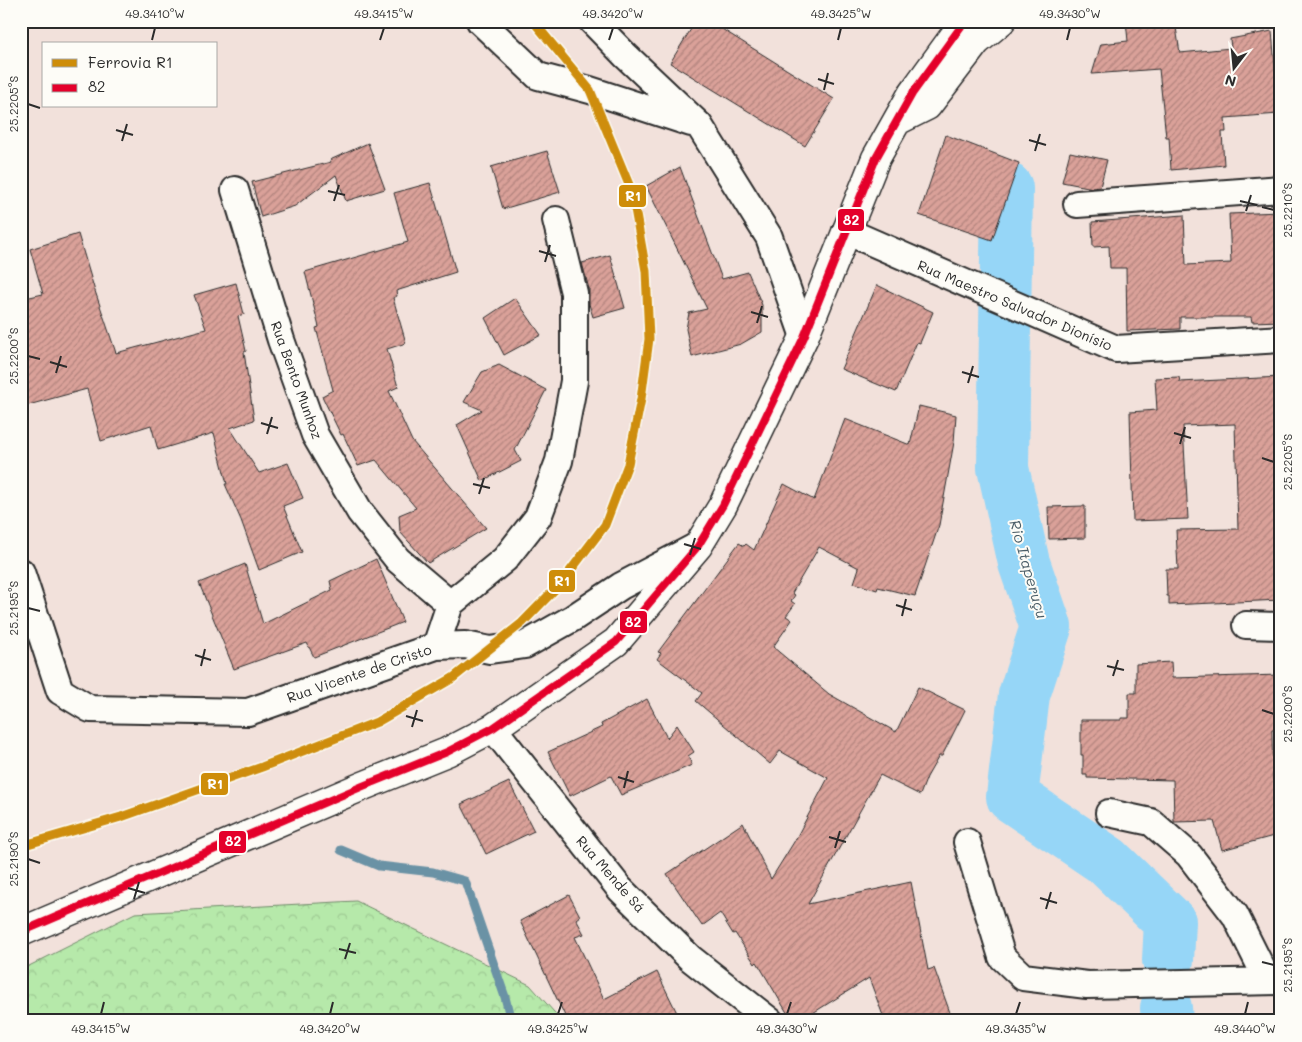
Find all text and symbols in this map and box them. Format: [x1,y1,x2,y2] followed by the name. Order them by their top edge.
[125,5,185,21] text: 49.3410°W
[354,5,414,21] text: 49.3415°W
[582,5,644,21] text: 49.3420°W
[811,5,871,21] text: 49.3425°W
[1039,5,1101,21] text: 49.3430°W
[42,42,218,108] legend
[1210,42,1260,92] north arrow
[88,52,173,72] text: Ferrovia R1
[1223,70,1238,92] text: N
[5,76,21,132] text: 25.2205°S
[88,76,105,96] text: 82
[1279,182,1295,237] text: 25.2210°S
[618,184,647,208] line badge: R1
[625,186,641,205] text: R1
[837,208,865,232] line badge: 82
[843,210,859,229] text: 82
[915,255,1115,355] street label: Rua Maestro Salvador Dionísio
[267,318,327,442] street label: Rua Bento Munhoz
[5,327,21,384] text: 25.2200°S
[1279,434,1295,490] text: 25.2205°S
[1005,517,1053,621] water label: Rio Itaperuçu
[548,569,576,593] line badge: R1
[554,571,570,590] text: R1
[5,580,21,635] text: 25.2195°S
[619,610,648,634] line badge: 82
[625,612,641,631] text: 82
[284,639,434,707] street label: Rua Vicente de Cristo
[1279,685,1295,742] text: 25.2200°S
[200,772,229,796] line badge: R1
[207,774,223,793] text: R1
[218,830,247,854] line badge: 82
[5,831,21,887] text: 25.2190°S
[225,831,241,850] text: 82
[572,832,650,916] street label: Rua Mende Sá
[1279,937,1295,992] text: 25.2195°S
[71,1020,131,1036] text: 49.3415°W
[299,1020,361,1036] text: 49.3420°W
[528,1020,588,1036] text: 49.3425°W
[756,1020,818,1036] text: 49.3430°W
[986,1020,1046,1036] text: 49.3435°W
[1214,1020,1276,1036] text: 49.3440°W

